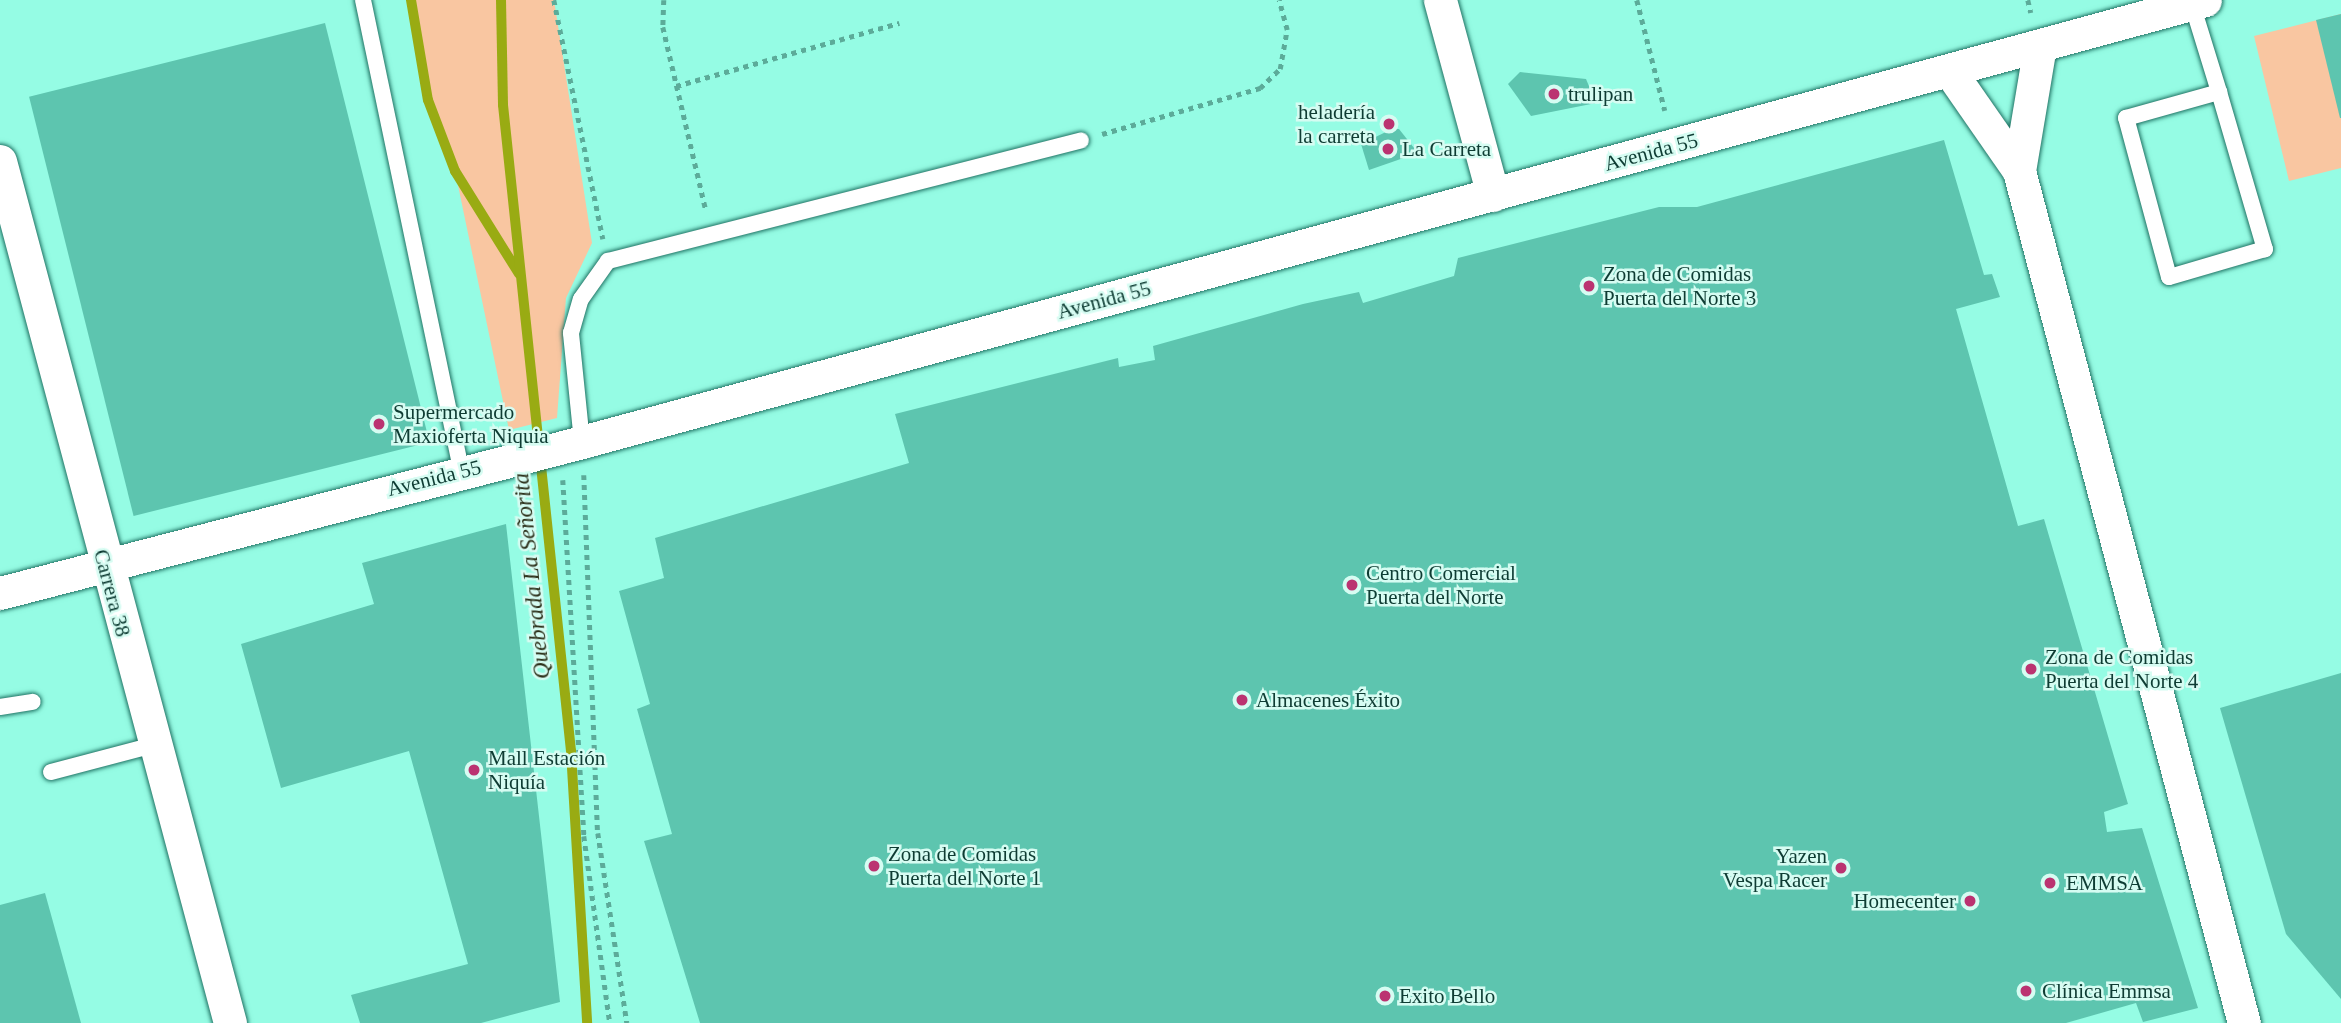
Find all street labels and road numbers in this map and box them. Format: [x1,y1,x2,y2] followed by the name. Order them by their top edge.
[1601,127,1701,177] street label: Avenida 55
[1054,275,1154,325] street label: Avenida 55
[384,454,484,502] street label: Avenida 55
[88,547,136,639] street label: Carrera 38

